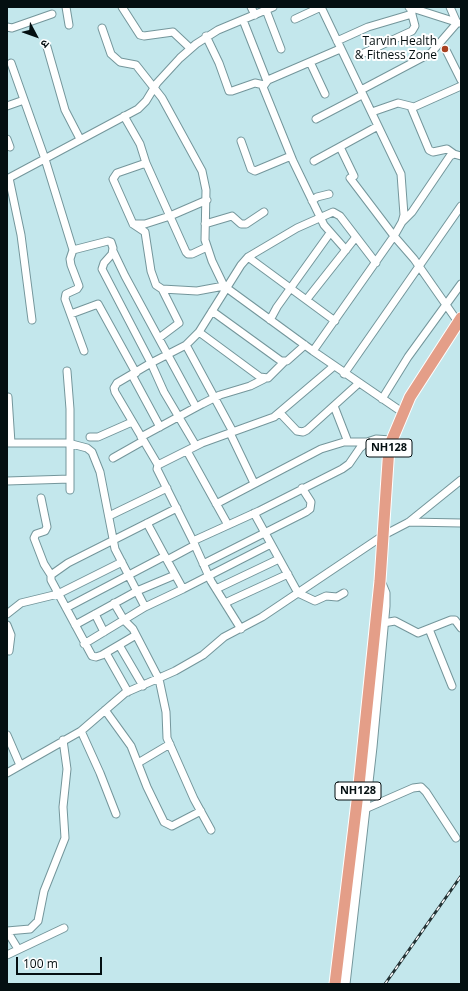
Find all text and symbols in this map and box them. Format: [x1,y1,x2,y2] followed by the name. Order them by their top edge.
[16,16,56,56] north arrow
[355,35,437,63] place label: Tarvin Health & Fitness Zone
[38,37,53,52] text: उ
[440,44,450,54] marker: Tarvin Health & Fitness Zone
[366,439,412,457] road number: NH128
[335,782,381,800] road number: NH128
[18,949,104,975] scale bar
[23,955,58,972] text: 100 m

